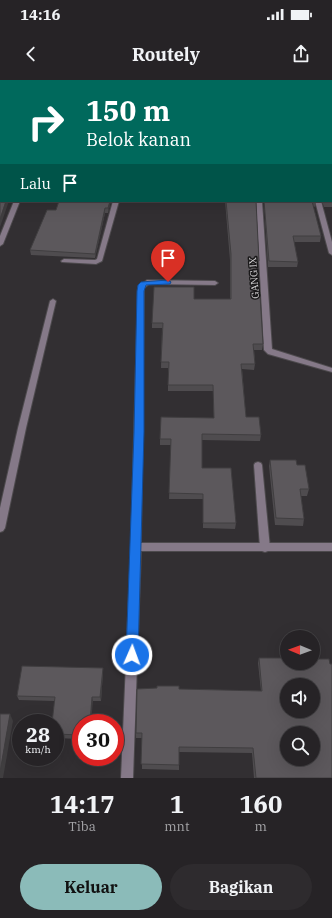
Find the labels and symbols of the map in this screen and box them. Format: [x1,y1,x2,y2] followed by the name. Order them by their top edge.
[151,241,185,282] pin
[246,257,262,299] street label: GANG IX
[280,630,320,670] north arrow
[111,634,153,676] position arrow
[72,714,124,766] speed limit sign: 30

